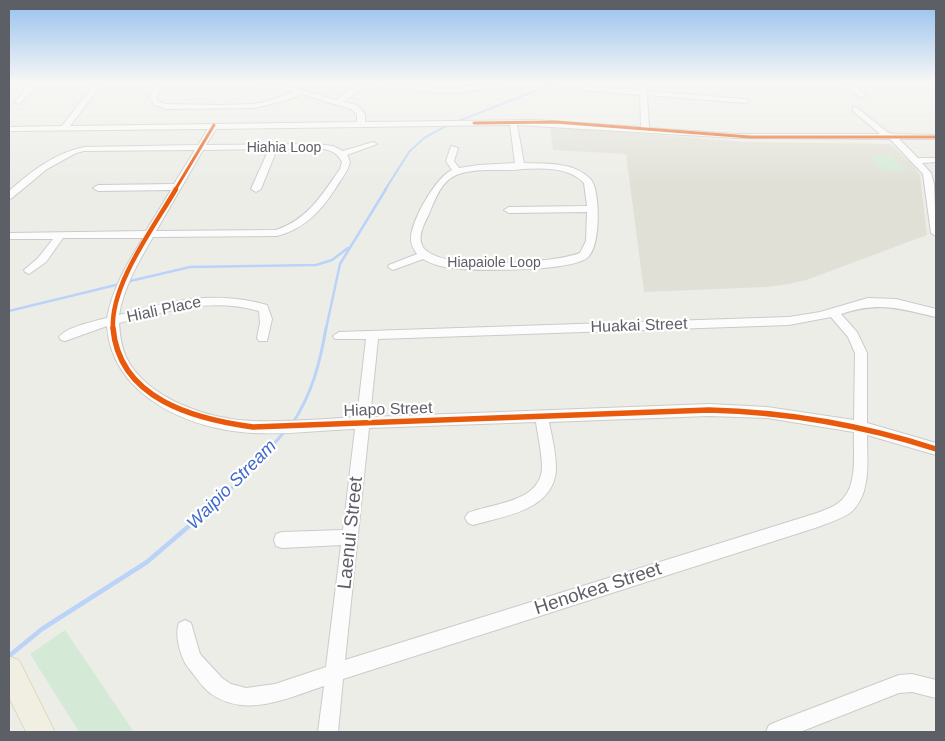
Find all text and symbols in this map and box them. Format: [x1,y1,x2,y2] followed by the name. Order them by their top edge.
[247,140,321,156] street label: Hiahia Loop
[447,255,541,271] street label: Hiapaiole Loop
[125,293,203,327] street label: Hiali Place
[590,315,688,337] street label: Huakai Street
[343,399,433,421] street label: Hiapo Street
[183,436,281,534] water label: Waipio Stream
[334,476,368,590] street label: Laenui Street
[532,558,664,620] street label: Henokea Street

